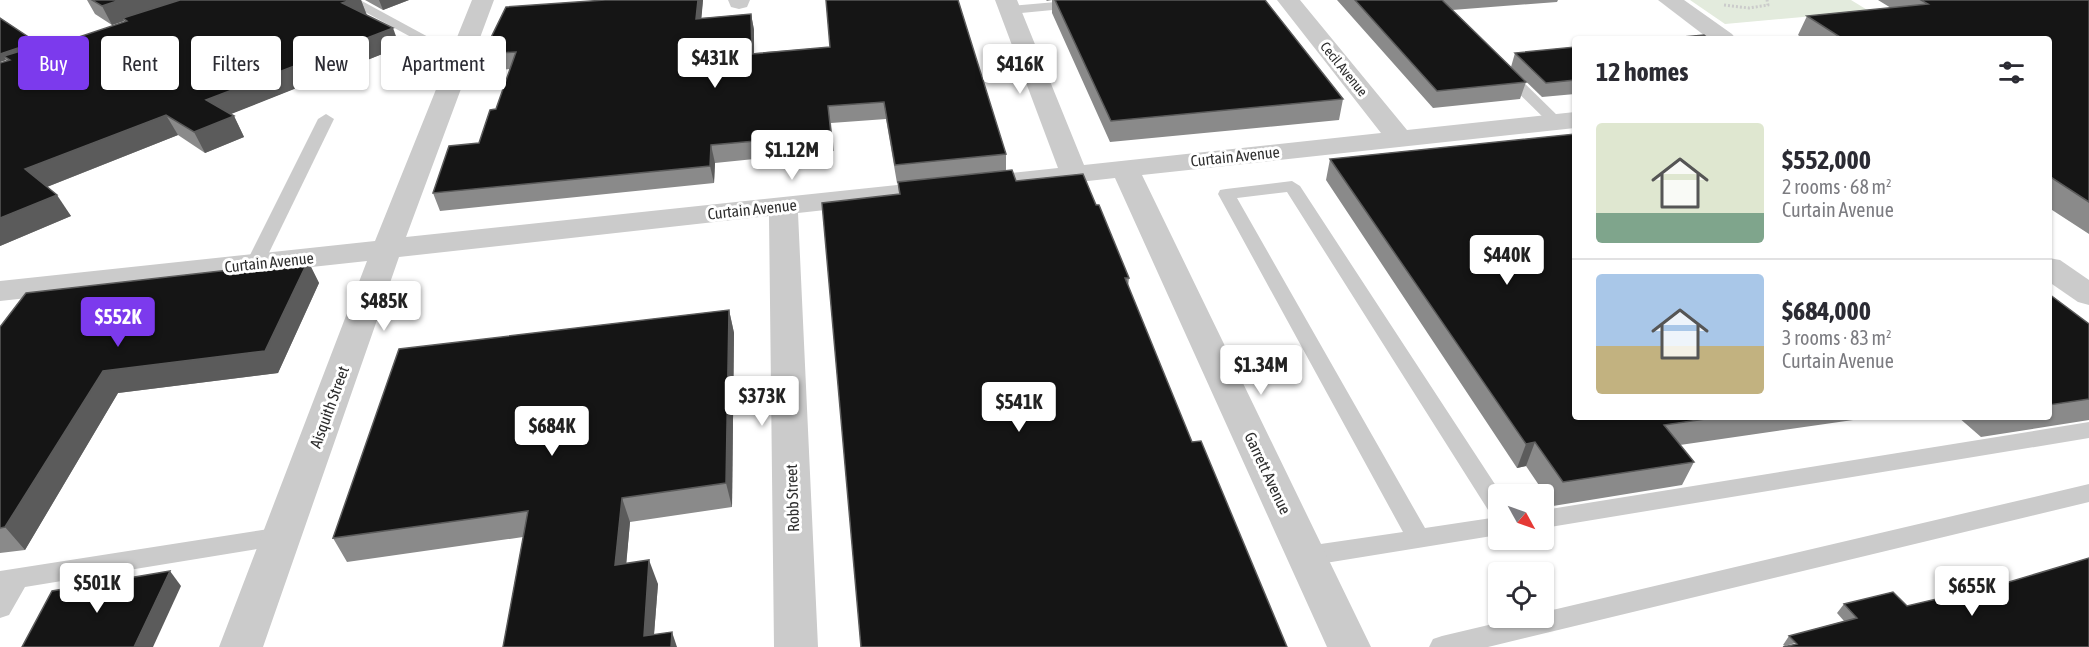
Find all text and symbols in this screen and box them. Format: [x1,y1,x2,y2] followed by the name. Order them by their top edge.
[18,36,89,90] chip: Buy
[101,36,179,90] chip: Rent
[191,36,281,90] chip: Filters
[293,36,369,90] chip: New
[381,36,506,90] chip: Apartment
[673,38,757,89] pin: $431K
[1317,39,1371,99] street label: Cecil Avenue
[978,44,1062,95] pin: $416K
[692,46,738,69] text: $431K
[997,52,1043,75] text: $416K
[1995,56,2028,89] icon: filters
[1596,57,1689,87] text: 12 homes
[743,130,841,181] pin: $1.12M
[765,138,819,161] text: $1.12M
[1190,142,1280,170] street label: Curtain Avenue
[1782,145,1871,175] text: $552,000
[1644,147,1716,219] icon: home
[1782,175,1892,198] text: 2 rooms · 68 m²
[707,195,797,223] street label: Curtain Avenue
[1782,198,1894,221] text: Curtain Avenue
[1465,235,1549,286] pin: $440K
[1484,243,1530,266] text: $440K
[224,248,314,276] street label: Curtain Avenue
[342,281,426,332] pin: $485K
[361,289,407,312] text: $485K
[1782,296,1871,326] text: $684,000
[76,297,160,348] pin: $552K
[1644,298,1716,370] icon: home
[95,305,141,328] text: $552K
[1782,326,1892,349] text: 3 rooms · 83 m²
[1212,345,1310,396] pin: $1.34M
[1782,349,1894,372] text: Curtain Avenue
[1234,353,1288,376] text: $1.34M
[306,363,353,451] street label: Aisquith Street
[720,376,804,427] pin: $373K
[977,382,1061,433] pin: $541K
[739,384,785,407] text: $373K
[996,390,1042,413] text: $541K
[510,406,594,457] pin: $684K
[529,414,575,437] text: $684K
[1241,429,1295,517] street label: Garrett Avenue
[782,463,802,532] street label: Robb Street
[1488,484,1554,550] north arrow
[1488,484,1554,628] map controls
[1488,562,1554,628] button: locate
[55,563,139,614] pin: $501K
[1930,566,2014,617] pin: $655K
[74,571,120,594] text: $501K
[1949,574,1995,597] text: $655K

